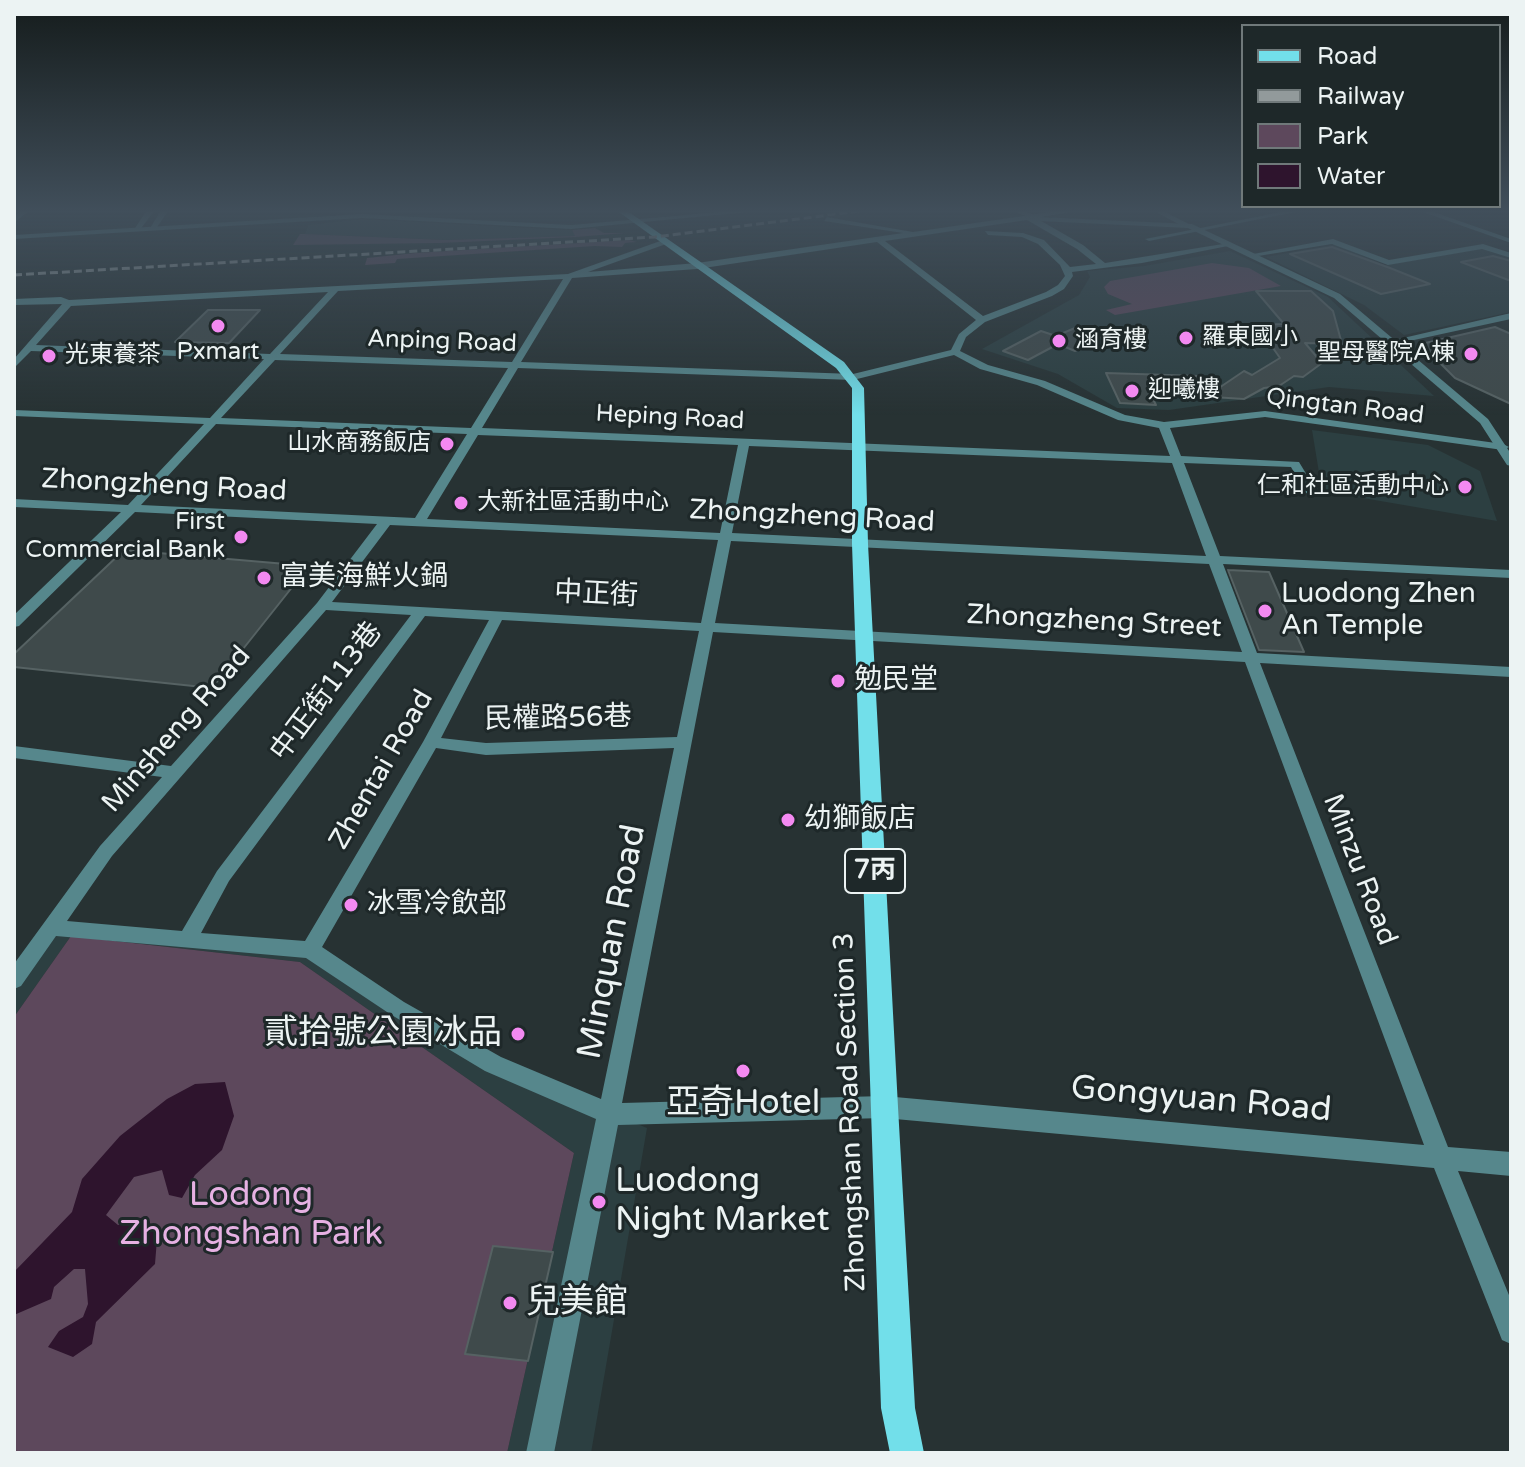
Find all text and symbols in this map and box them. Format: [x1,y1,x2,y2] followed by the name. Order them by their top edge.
[1241,24,1501,208] legend
[1317,42,1377,71] text: Road
[1317,82,1405,111] text: Railway
[1317,122,1368,151] text: Park
[1317,162,1385,191] text: Water
[209,317,227,335] marker: Pxmart
[1202,324,1298,352] place label: 羅東國小
[367,325,517,359] street label: Anping Road
[1075,327,1147,355] place label: 涵育樓
[1177,329,1195,347] marker: 羅東國小
[1050,332,1068,350] marker: 涵育樓
[177,339,259,367] place label: Pxmart
[1317,340,1455,368] place label: 聖母醫院A棟
[65,342,161,370] place label: 光東養茶
[1462,345,1480,363] marker: 聖母醫院A棟
[40,347,58,365] marker: 光東養茶
[1148,377,1220,405] place label: 迎曦樓
[1123,382,1141,400] marker: 迎曦樓
[1264,383,1426,431] street label: Qingtan Road
[595,400,745,436] street label: Heping Road
[287,430,431,458] place label: 山水商務飯店
[438,435,456,453] marker: 山水商務飯店
[40,463,288,509] street label: Zhongzheng Road
[1257,473,1449,501] place label: 仁和社區活動中心
[1456,478,1474,496] marker: 仁和社區活動中心
[477,489,669,517] place label: 大新社區活動中心
[452,494,470,512] marker: 大新社區活動中心
[688,494,936,540] street label: Zhongzheng Road
[25,509,225,565] place label: First Commercial Bank
[232,528,250,546] marker: First Commercial Bank
[280,561,448,595] place label: 富美海鮮火鍋
[255,569,273,587] marker: 富美海鮮火鍋
[553,576,639,614] street label: 中正街
[1281,578,1476,644] place label: Luodong Zhen An Temple
[966,599,1222,645] street label: Zhongzheng Street
[1256,602,1274,620] marker: Luodong Zhen An Temple
[264,616,390,768] street label: 中正街113巷
[96,640,258,820] street label: Minsheng Road
[854,664,938,698] place label: 勉民堂
[829,672,847,690] marker: 勉民堂
[323,684,441,856] street label: Zhentai Road
[484,701,632,737] street label: 民權路56巷
[1315,790,1403,950] street label: Minzu Road
[804,803,916,837] place label: 幼獅飯店
[779,811,797,829] marker: 幼獅飯店
[570,821,656,1063] street label: Minquan Road
[845,849,905,893] road number: 7丙
[367,888,507,922] place label: 冰雪冷飲部
[342,896,360,914] marker: 冰雪冷飲部
[828,932,874,1292] street label: Zhongshan Road Section 3
[264,1014,502,1054] place label: 貳拾號公園冰品
[509,1025,527,1043] marker: 貳拾號公園冰品
[734,1062,752,1080] marker: 亞奇Hotel
[1069,1068,1333,1132] street label: Gongyuan Road
[666,1084,820,1124] place label: 亞奇Hotel
[615,1162,829,1242] place label: Luodong Night Market
[119,1176,383,1256] park label: Lodong Zhongshan Park
[590,1193,608,1211] marker: Luodong Night Market
[526,1283,628,1323] place label: 兒美館
[501,1294,519,1312] marker: 兒美館

